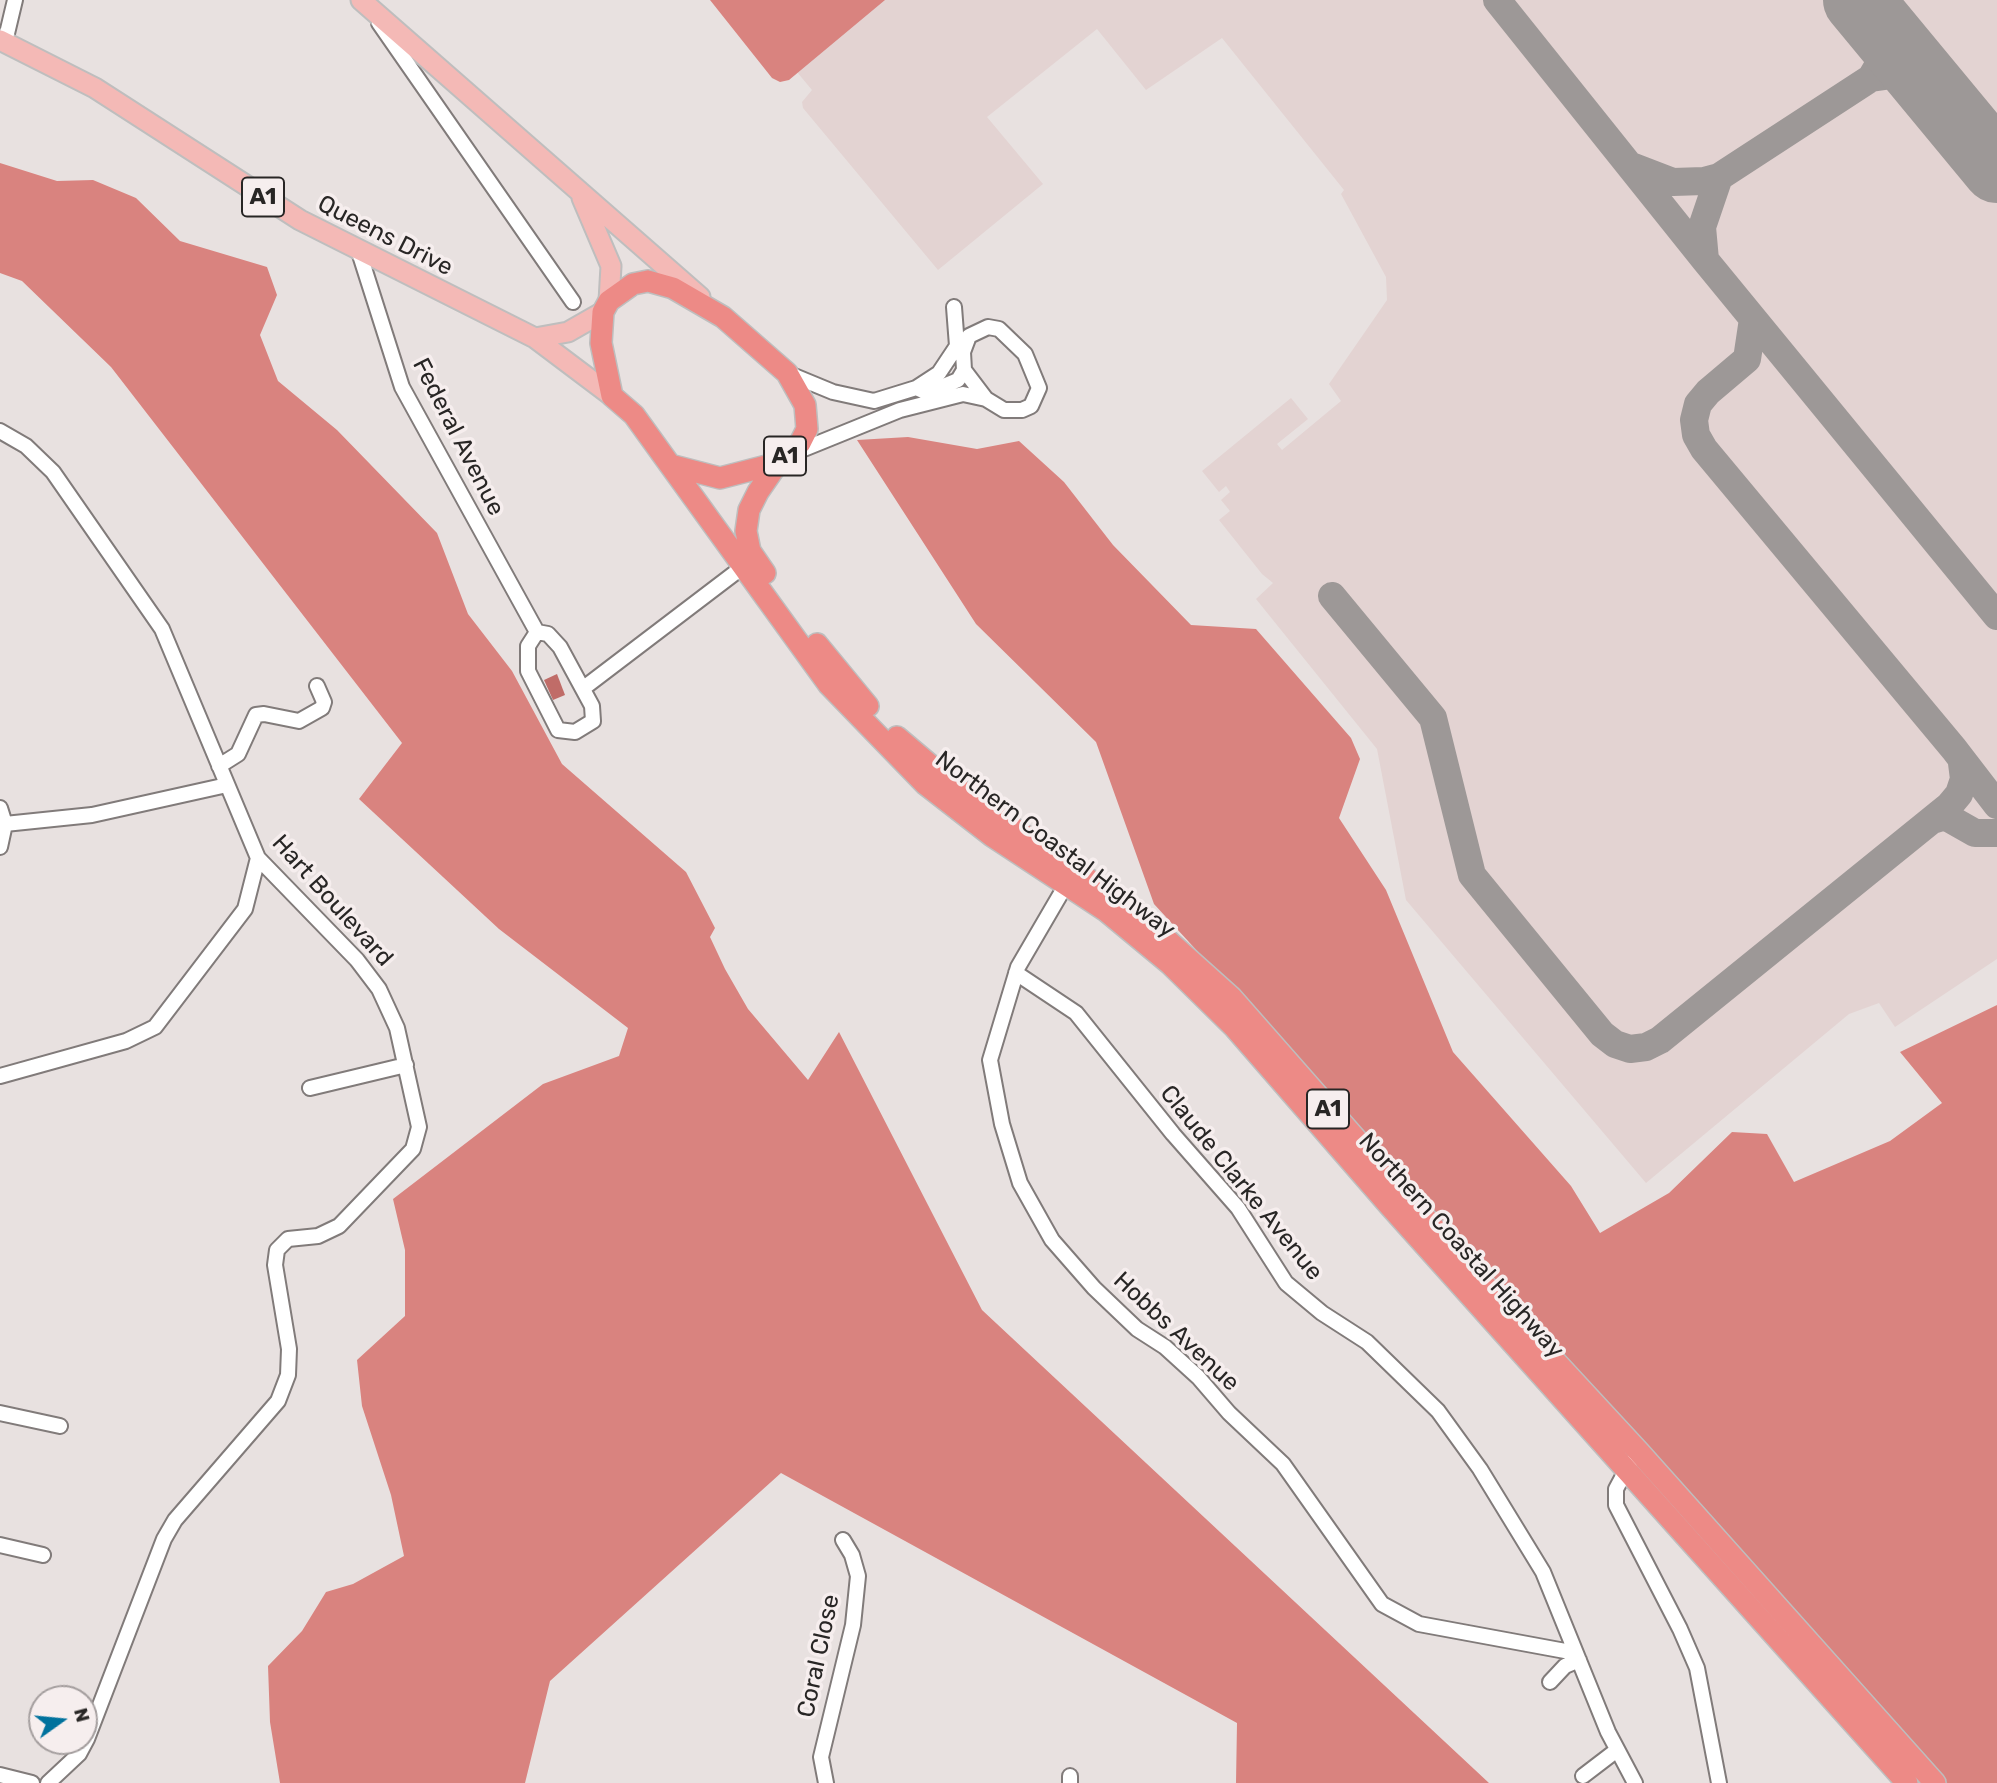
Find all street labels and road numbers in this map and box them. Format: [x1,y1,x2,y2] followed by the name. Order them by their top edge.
[242,178,284,216] road number: A1
[313,190,457,282] street label: Queens Drive
[406,353,510,521] street label: Federal Avenue
[764,436,806,476] road number: A1
[929,745,1181,945] street label: Northern Coastal Highway
[265,829,399,973] street label: Hart Boulevard
[1154,1080,1328,1286] street label: Claude Clarke Avenue
[1307,1090,1349,1128] road number: A1
[1352,1128,1570,1364] street label: Northern Coastal Highway
[1107,1266,1245,1398] street label: Hobbs Avenue
[792,1592,846,1720] street label: Coral Close

